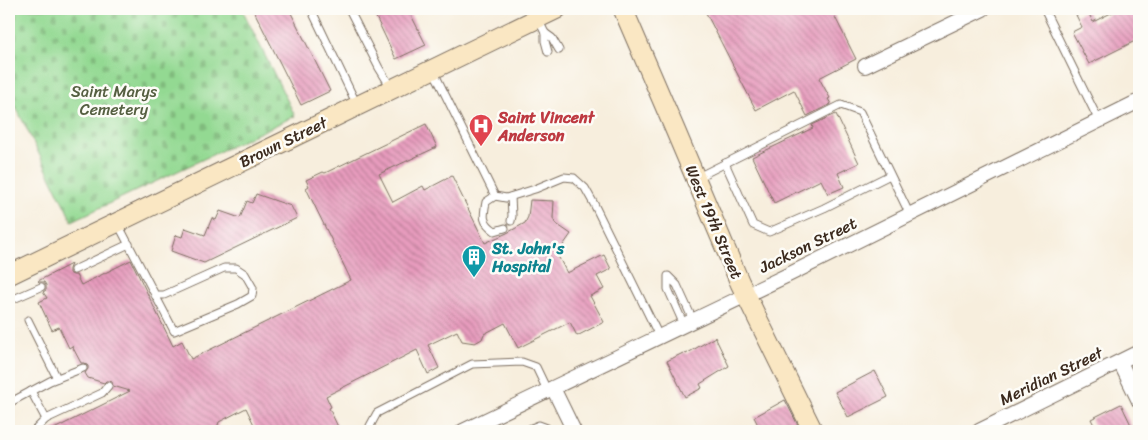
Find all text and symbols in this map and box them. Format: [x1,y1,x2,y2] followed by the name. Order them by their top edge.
[71,77,158,124] park label: Saint Marys Cemetery
[497,103,596,150] place label: Saint Vincent Anderson
[234,108,333,176] street label: Brown Street
[468,113,494,147] hospital icon: Saint Vincent Anderson
[677,160,751,284] street label: West 19th Street
[753,209,862,282] street label: Jackson Street
[491,234,565,281] place label: St. John's Hospital
[461,244,487,278] building icon: St. John's Hospital
[994,338,1108,414] street label: Meridian Street

